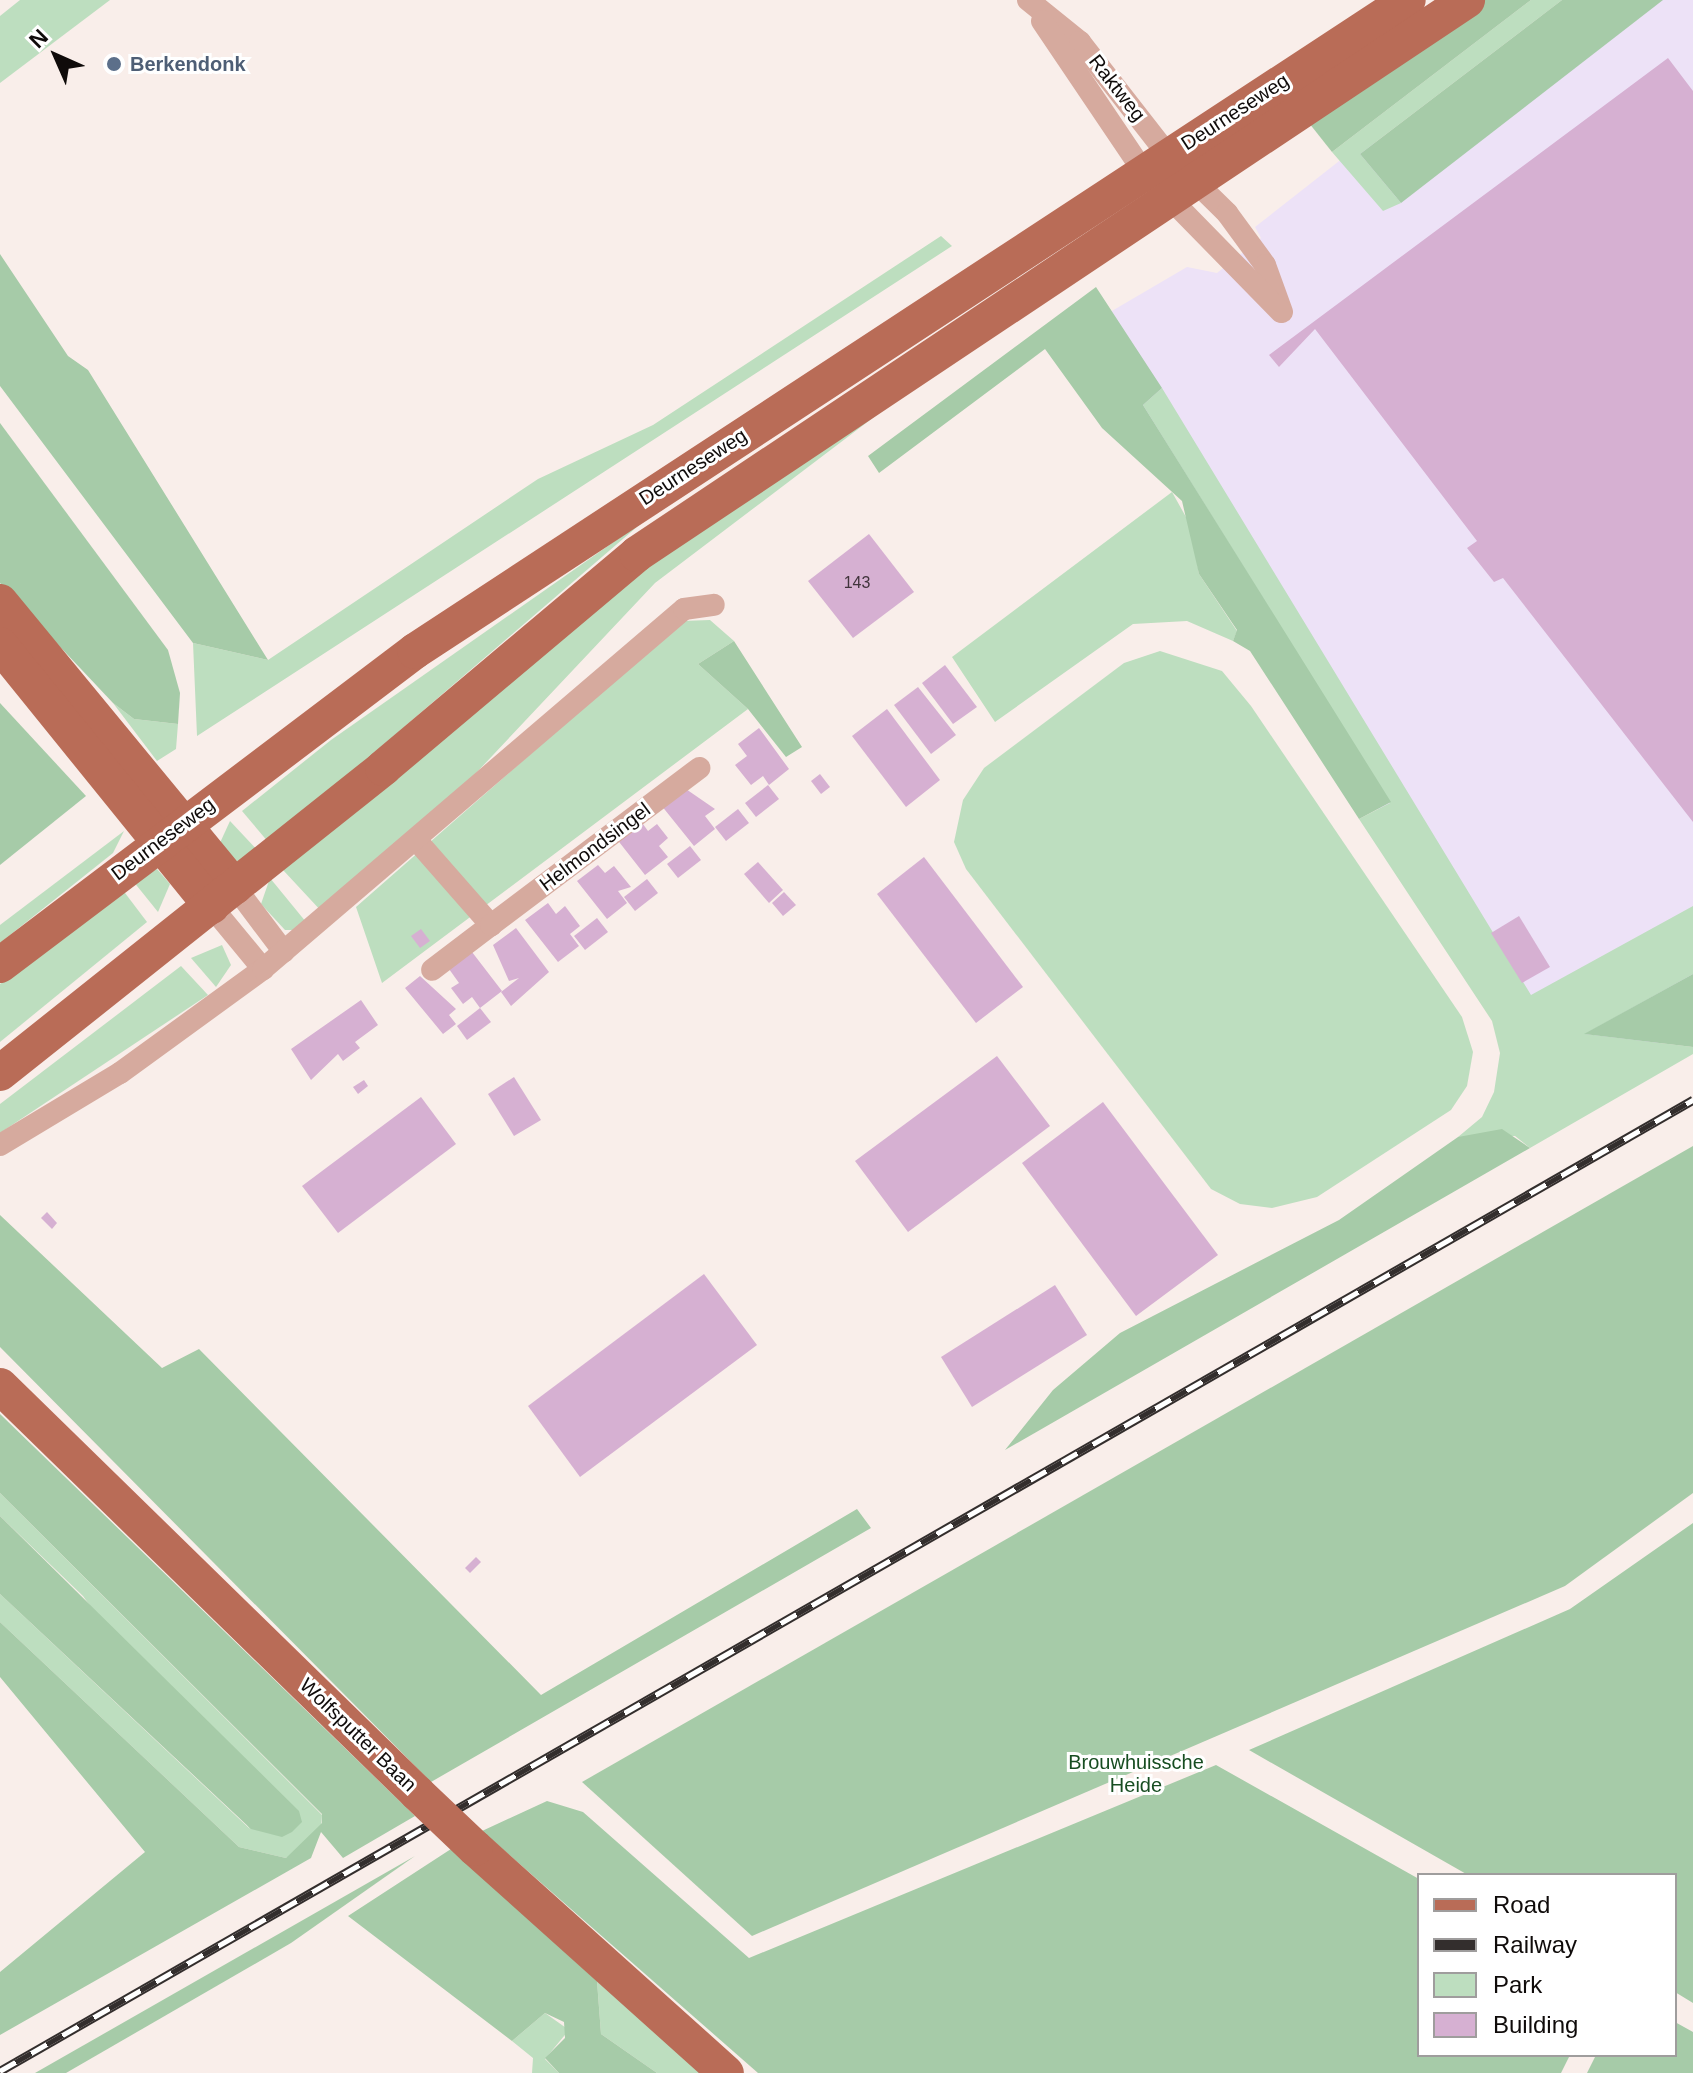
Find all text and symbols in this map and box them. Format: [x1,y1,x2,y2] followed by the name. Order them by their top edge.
[16,16,96,96] north arrow
[24,24,53,53] text: N
[1084,50,1150,126] street label: Raktweg
[130,52,246,76] place label: Berkendonk
[105,55,123,73] marker: Berkendonk
[1177,68,1293,156] street label: Deurneseweg
[635,423,751,511] street label: Deurneseweg
[844,573,870,593] house number: 143
[106,792,220,886] street label: Deurneseweg
[535,798,655,896] street label: Helmondsingel
[295,1673,421,1797] street label: Wolfsputter Baan
[1068,1750,1204,1797] park label: Brouwhuissche Heide
[1417,1873,1677,2057] legend
[1493,1891,1550,1918] text: Road
[1493,1931,1577,1958] text: Railway
[1493,1971,1542,1998] text: Park
[1493,2011,1578,2038] text: Building

